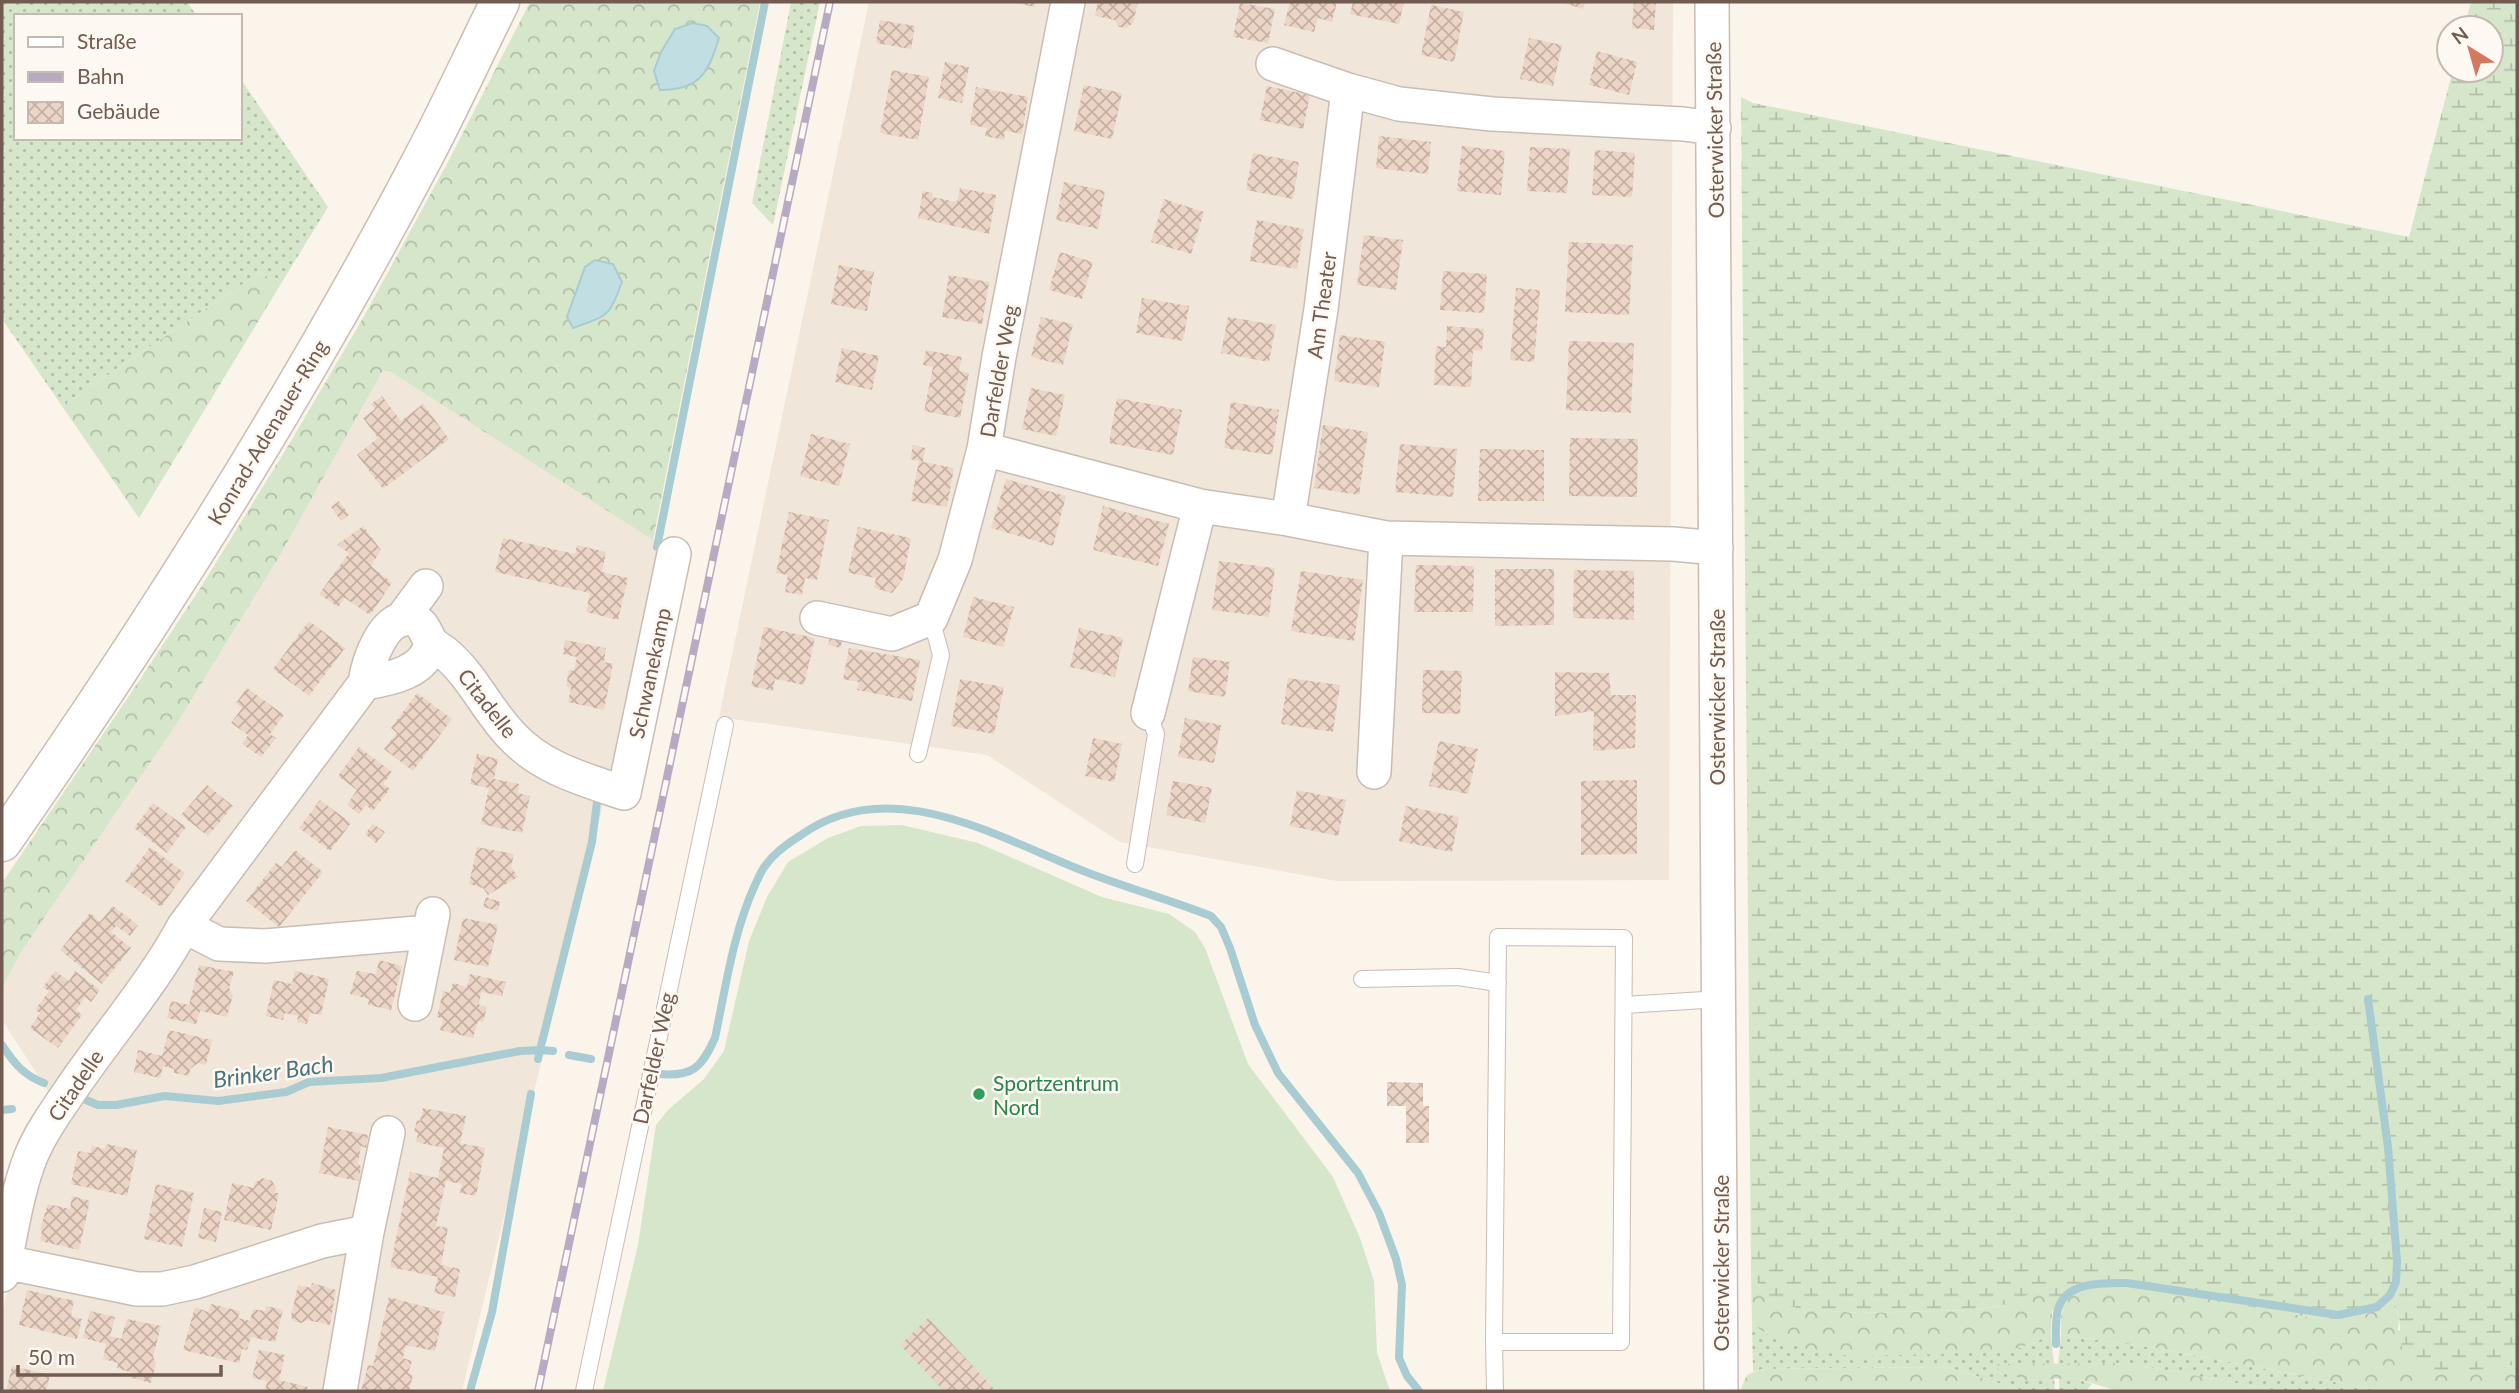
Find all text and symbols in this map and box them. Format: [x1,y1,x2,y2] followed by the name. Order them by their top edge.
[14,14,242,140] legend
[2435,14,2505,84] north arrow
[2447,21,2472,49] text: N
[77,28,137,53] text: Straße
[1700,41,1728,219] street label: Osterwicker Straße
[77,63,124,88] text: Bahn
[77,98,160,123] text: Gebäude
[1301,250,1341,360] street label: Am Theater
[974,302,1022,439] street label: Darfelder Weg
[202,335,332,529] street label: Konrad-Adenauer-Ring
[623,605,675,741] street label: Schwanekamp
[1704,609,1729,785] street label: Osterwicker Straße
[453,663,523,743] street label: Citadelle
[627,990,679,1126] street label: Darfelder Weg
[42,1044,108,1126] street label: Citadelle
[211,1049,335,1093] water label: Brinker Bach
[993,1070,1119,1119] place label: Sportzentrum Nord
[971,1086,987,1102] marker: Sportzentrum Nord
[1708,1175,1733,1351] street label: Osterwicker Straße
[18,1334,220,1378] scale bar
[28,1344,75,1369] text: 50 m

